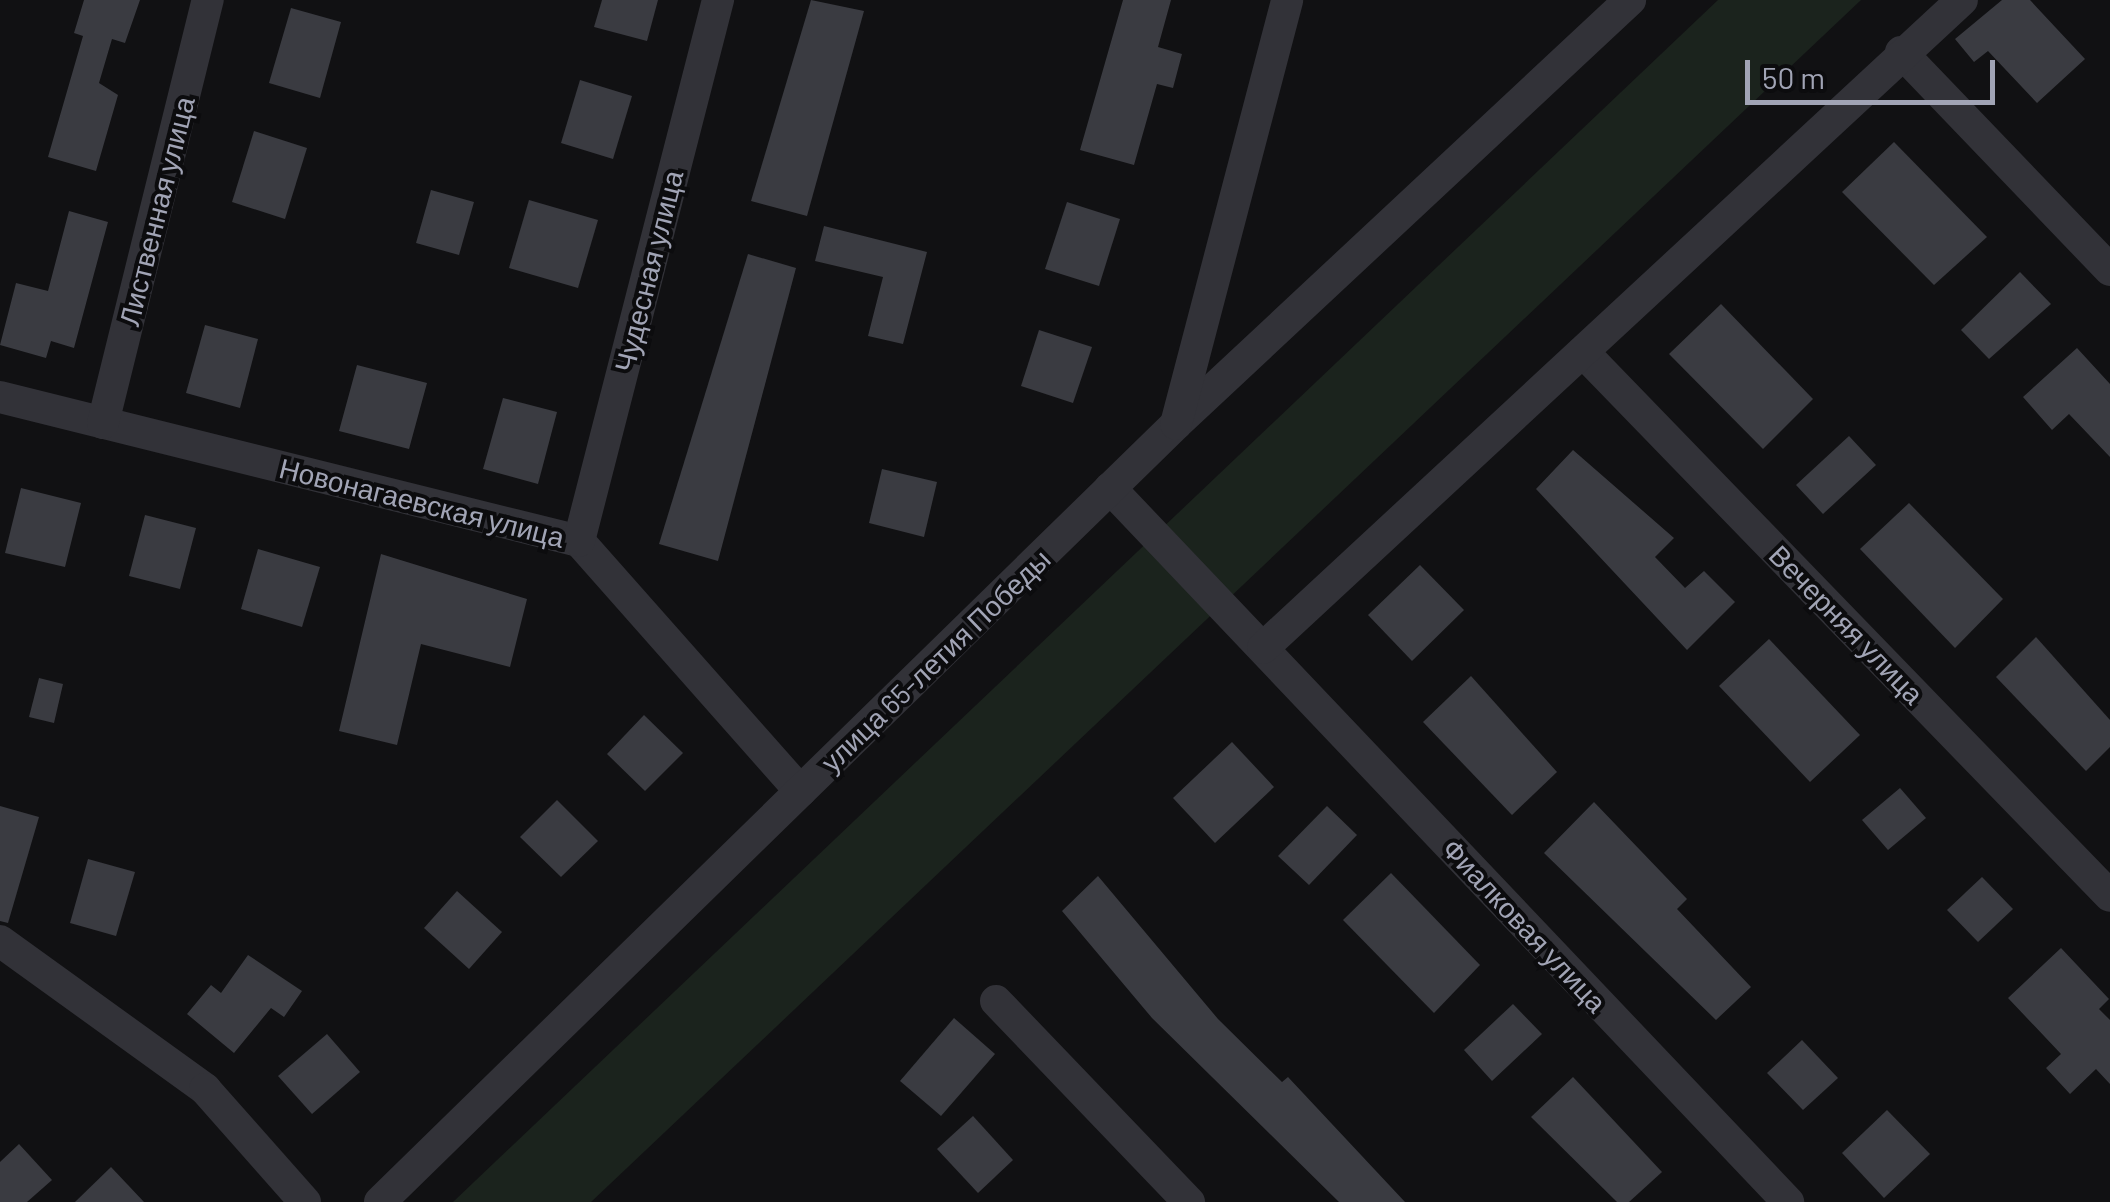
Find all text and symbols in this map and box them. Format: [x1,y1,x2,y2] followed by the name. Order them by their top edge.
[1750,40,2000,102] scale bar
[1762,59,1825,95] text: 50 m
[111,93,201,329] street label: Лиственная улица
[607,167,689,375] street label: Чудесная улица
[276,450,568,554] street label: Новонагаевская улица
[1763,538,1931,710] street label: Вечерняя улица
[813,542,1057,778] street label: улица 65-летия Победы
[1436,831,1614,1019] street label: Фиалковая улица

